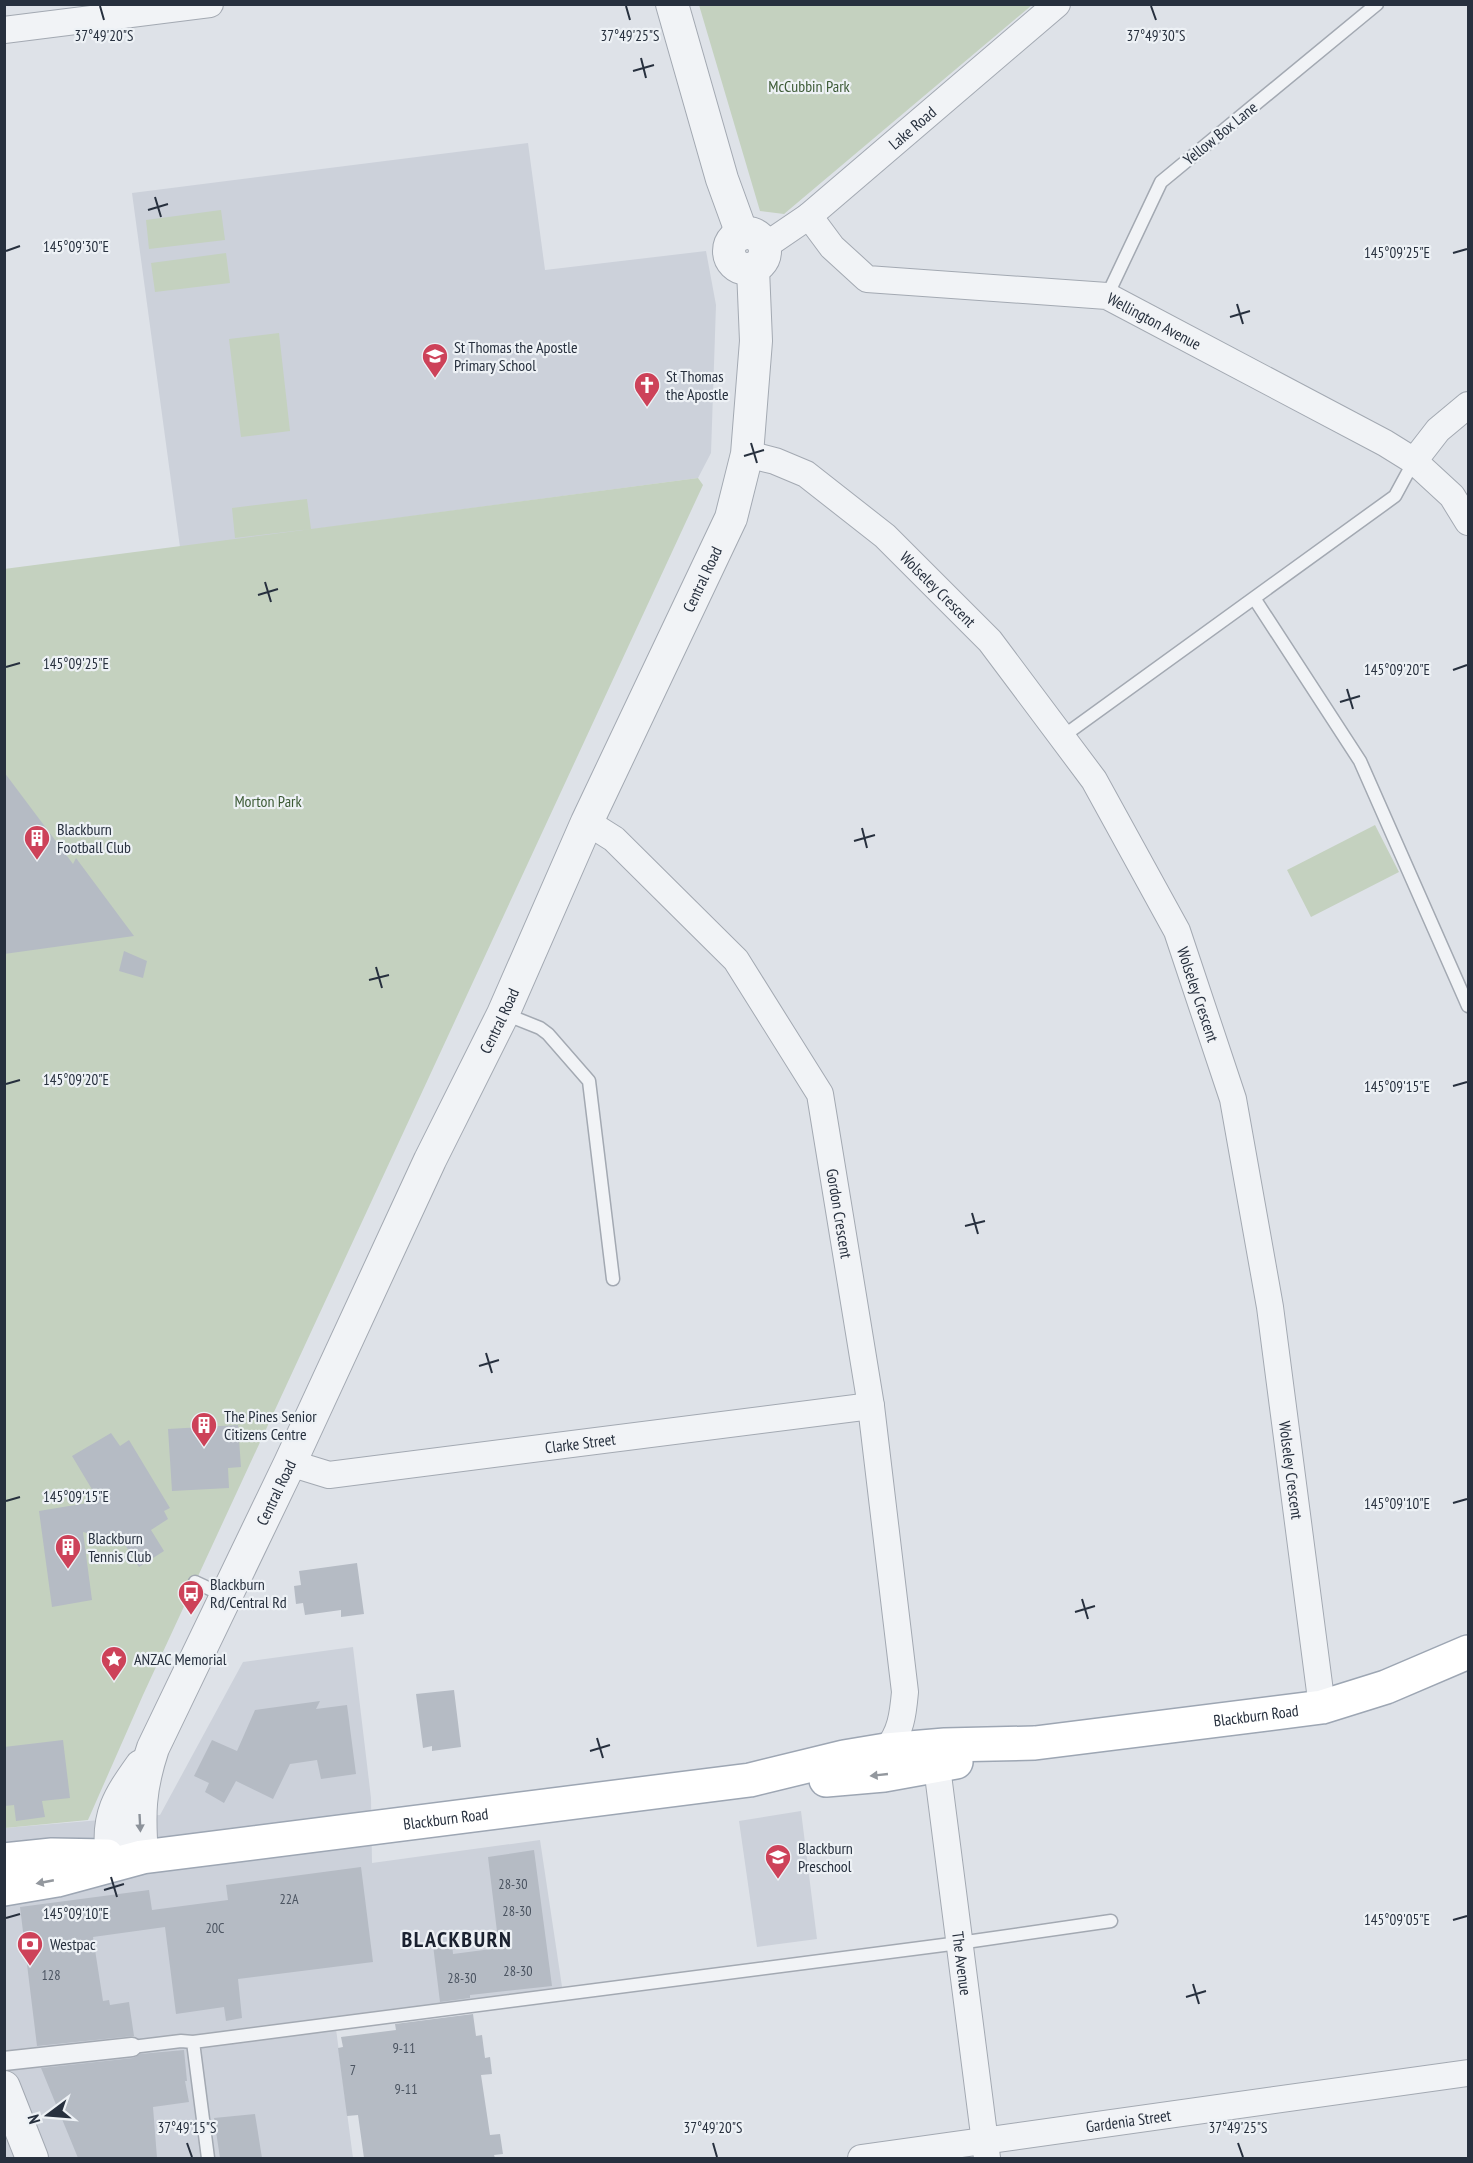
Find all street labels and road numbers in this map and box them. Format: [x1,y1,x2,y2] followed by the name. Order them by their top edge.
[1179,97,1261,169] street label: Yellow Box Lane
[884,102,940,154] street label: Lake Road
[1104,288,1205,354] street label: Wellington Avenue
[678,543,726,615] street label: Central Road
[896,547,981,632] street label: Wolseley Crescent
[1173,944,1223,1045] street label: Wolseley Crescent
[475,985,523,1057] street label: Central Road
[822,1167,857,1260] street label: Gordon Crescent
[1275,1420,1308,1521] street label: Wolseley Crescent
[544,1429,617,1457] street label: Clarke Street
[252,1456,300,1528] street label: Central Road
[1212,1700,1300,1731] street label: Blackburn Road
[402,1803,490,1834] street label: Blackburn Road
[948,1930,976,1997] street label: The Avenue
[1085,2105,1173,2136] street label: Gardenia Street

